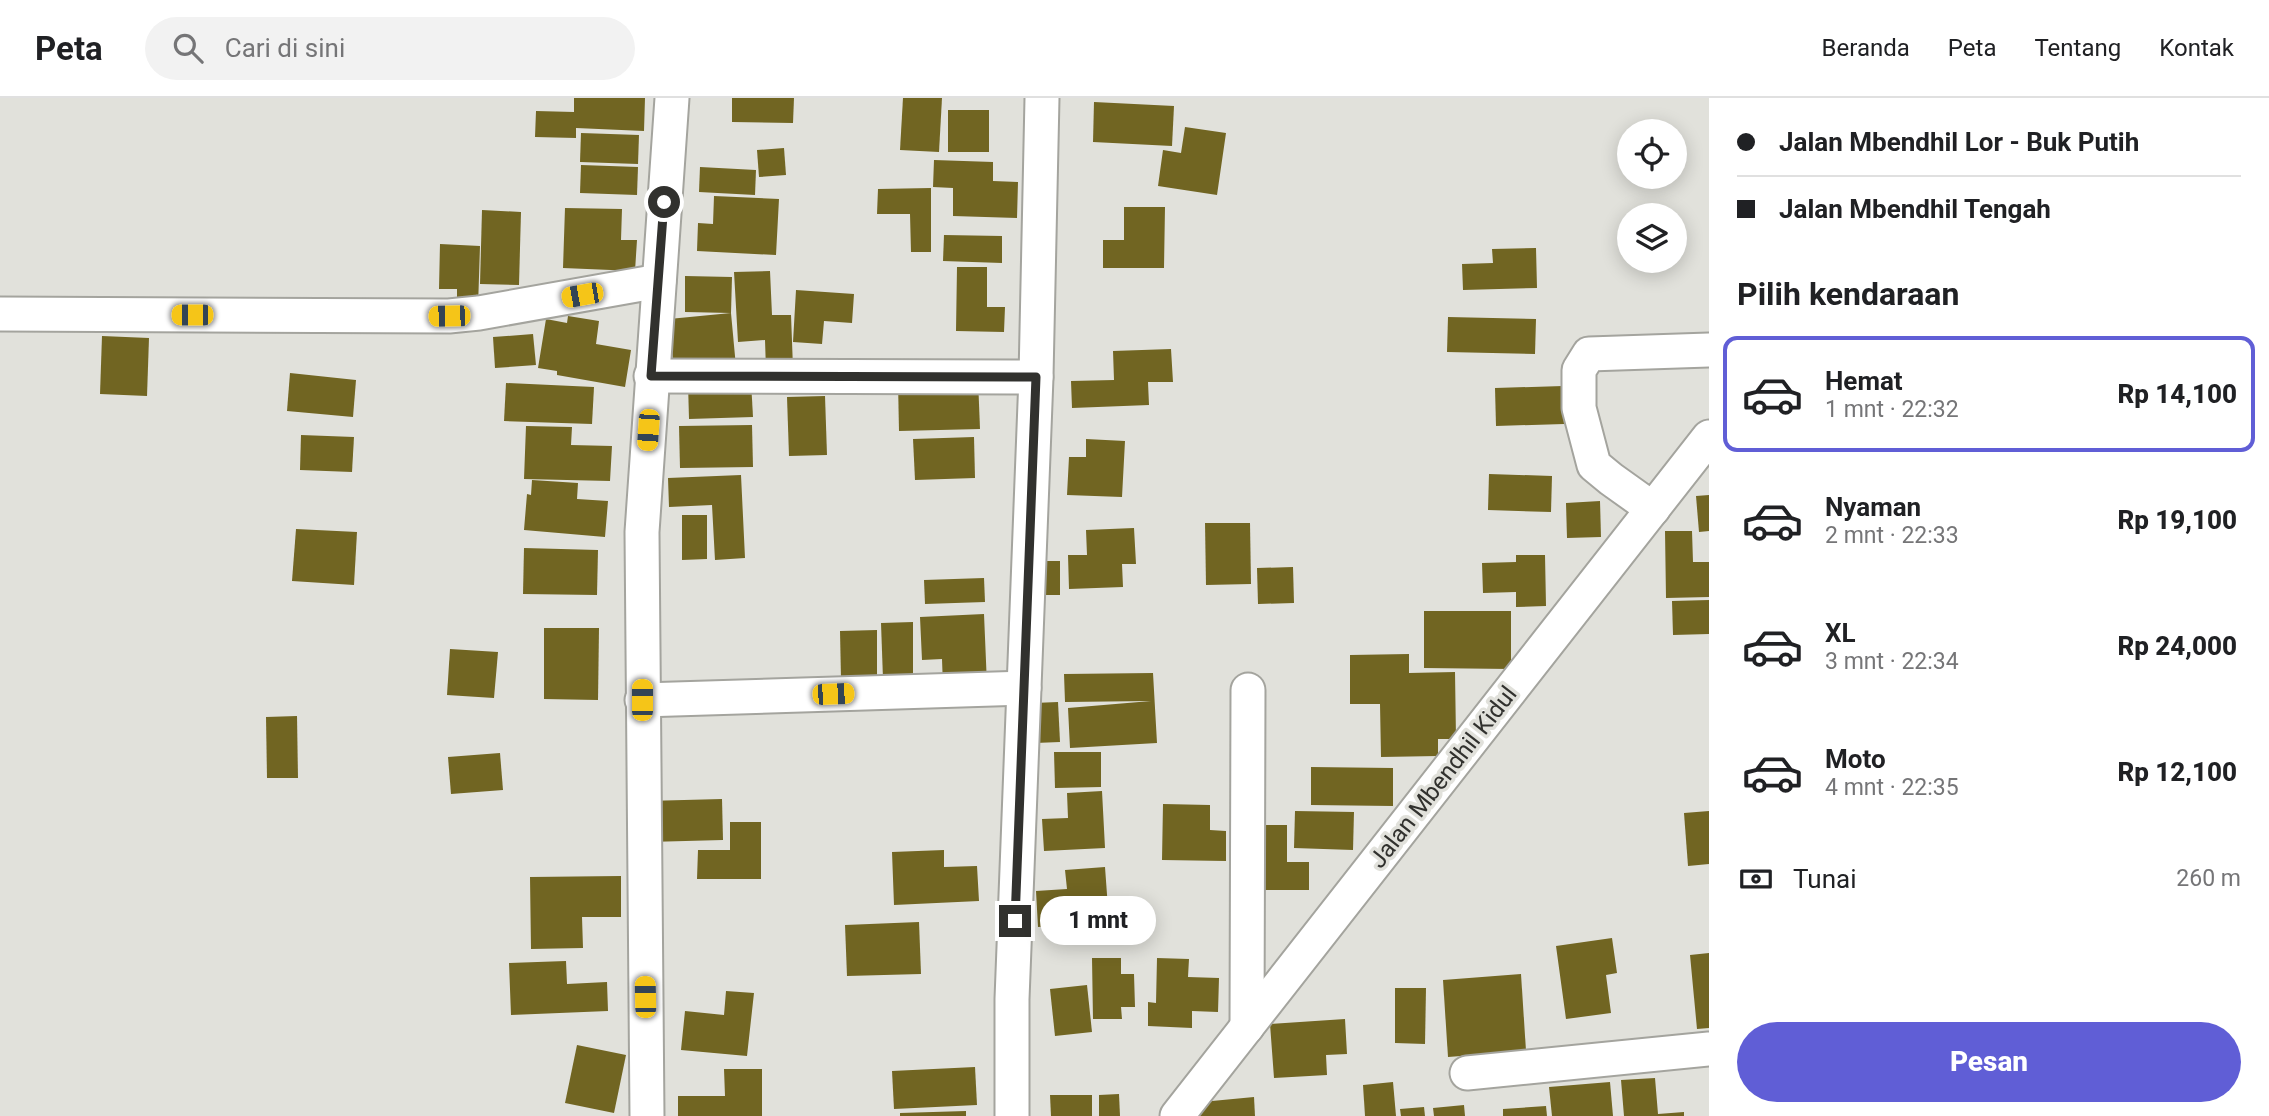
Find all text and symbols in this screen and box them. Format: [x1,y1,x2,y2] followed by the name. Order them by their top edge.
[145,17,635,80] search box
[35,29,103,68] text: Peta
[169,29,207,67] icon: search
[225,33,345,63] text: Cari di sini
[1822,34,1910,62] text: Beranda
[1948,34,1996,62] text: Peta
[2034,34,2121,62] text: Tentang
[2159,34,2234,62] text: Kontak
[1617,119,1687,273] map controls
[1617,119,1687,189] button: locate
[1779,127,2139,157] text: Jalan Mbendhil Lor - Buk Putih
[648,186,680,218] route start
[1779,194,2051,224] text: Jalan Mbendhil Tengah
[1617,203,1687,273] button: layers
[1737,275,1959,313] text: Pilih kendaraan
[560,281,605,309] car
[172,305,214,326] car
[428,305,471,327] car
[1741,363,1804,426] icon: car
[1825,366,1903,396] text: Hemat
[2117,379,2237,409] text: Rp 14,100
[1825,396,1959,423] text: 1 mnt · 22:32
[637,408,660,452] car
[1741,489,1804,552] icon: car
[1825,492,1921,522] text: Nyaman
[2117,505,2237,535] text: Rp 19,100
[1825,522,1959,549] text: 2 mnt · 22:33
[1741,615,1804,678] icon: car
[1825,618,1856,648] text: XL
[2117,631,2237,661] text: Rp 24,000
[1825,648,1959,675] text: 3 mnt · 22:34
[632,679,653,721] car
[1363,681,1523,873] street label: Jalan Mbendhil Kidul
[812,683,855,705] car
[1741,741,1804,804] icon: car
[1825,744,1886,774] text: Moto
[2117,757,2237,787] text: Rp 12,100
[1825,774,1959,801] text: 4 mnt · 22:35
[1737,860,1775,898] icon: cash
[1793,864,1856,894] text: Tunai
[2176,865,2241,892] text: 260 m
[1040,896,1155,946] callout: 1 mnt
[999,905,1031,937] route end
[1068,907,1128,934] text: 1 mnt
[635,976,656,1018] car
[1737,1022,2241,1102] button: Pesan

